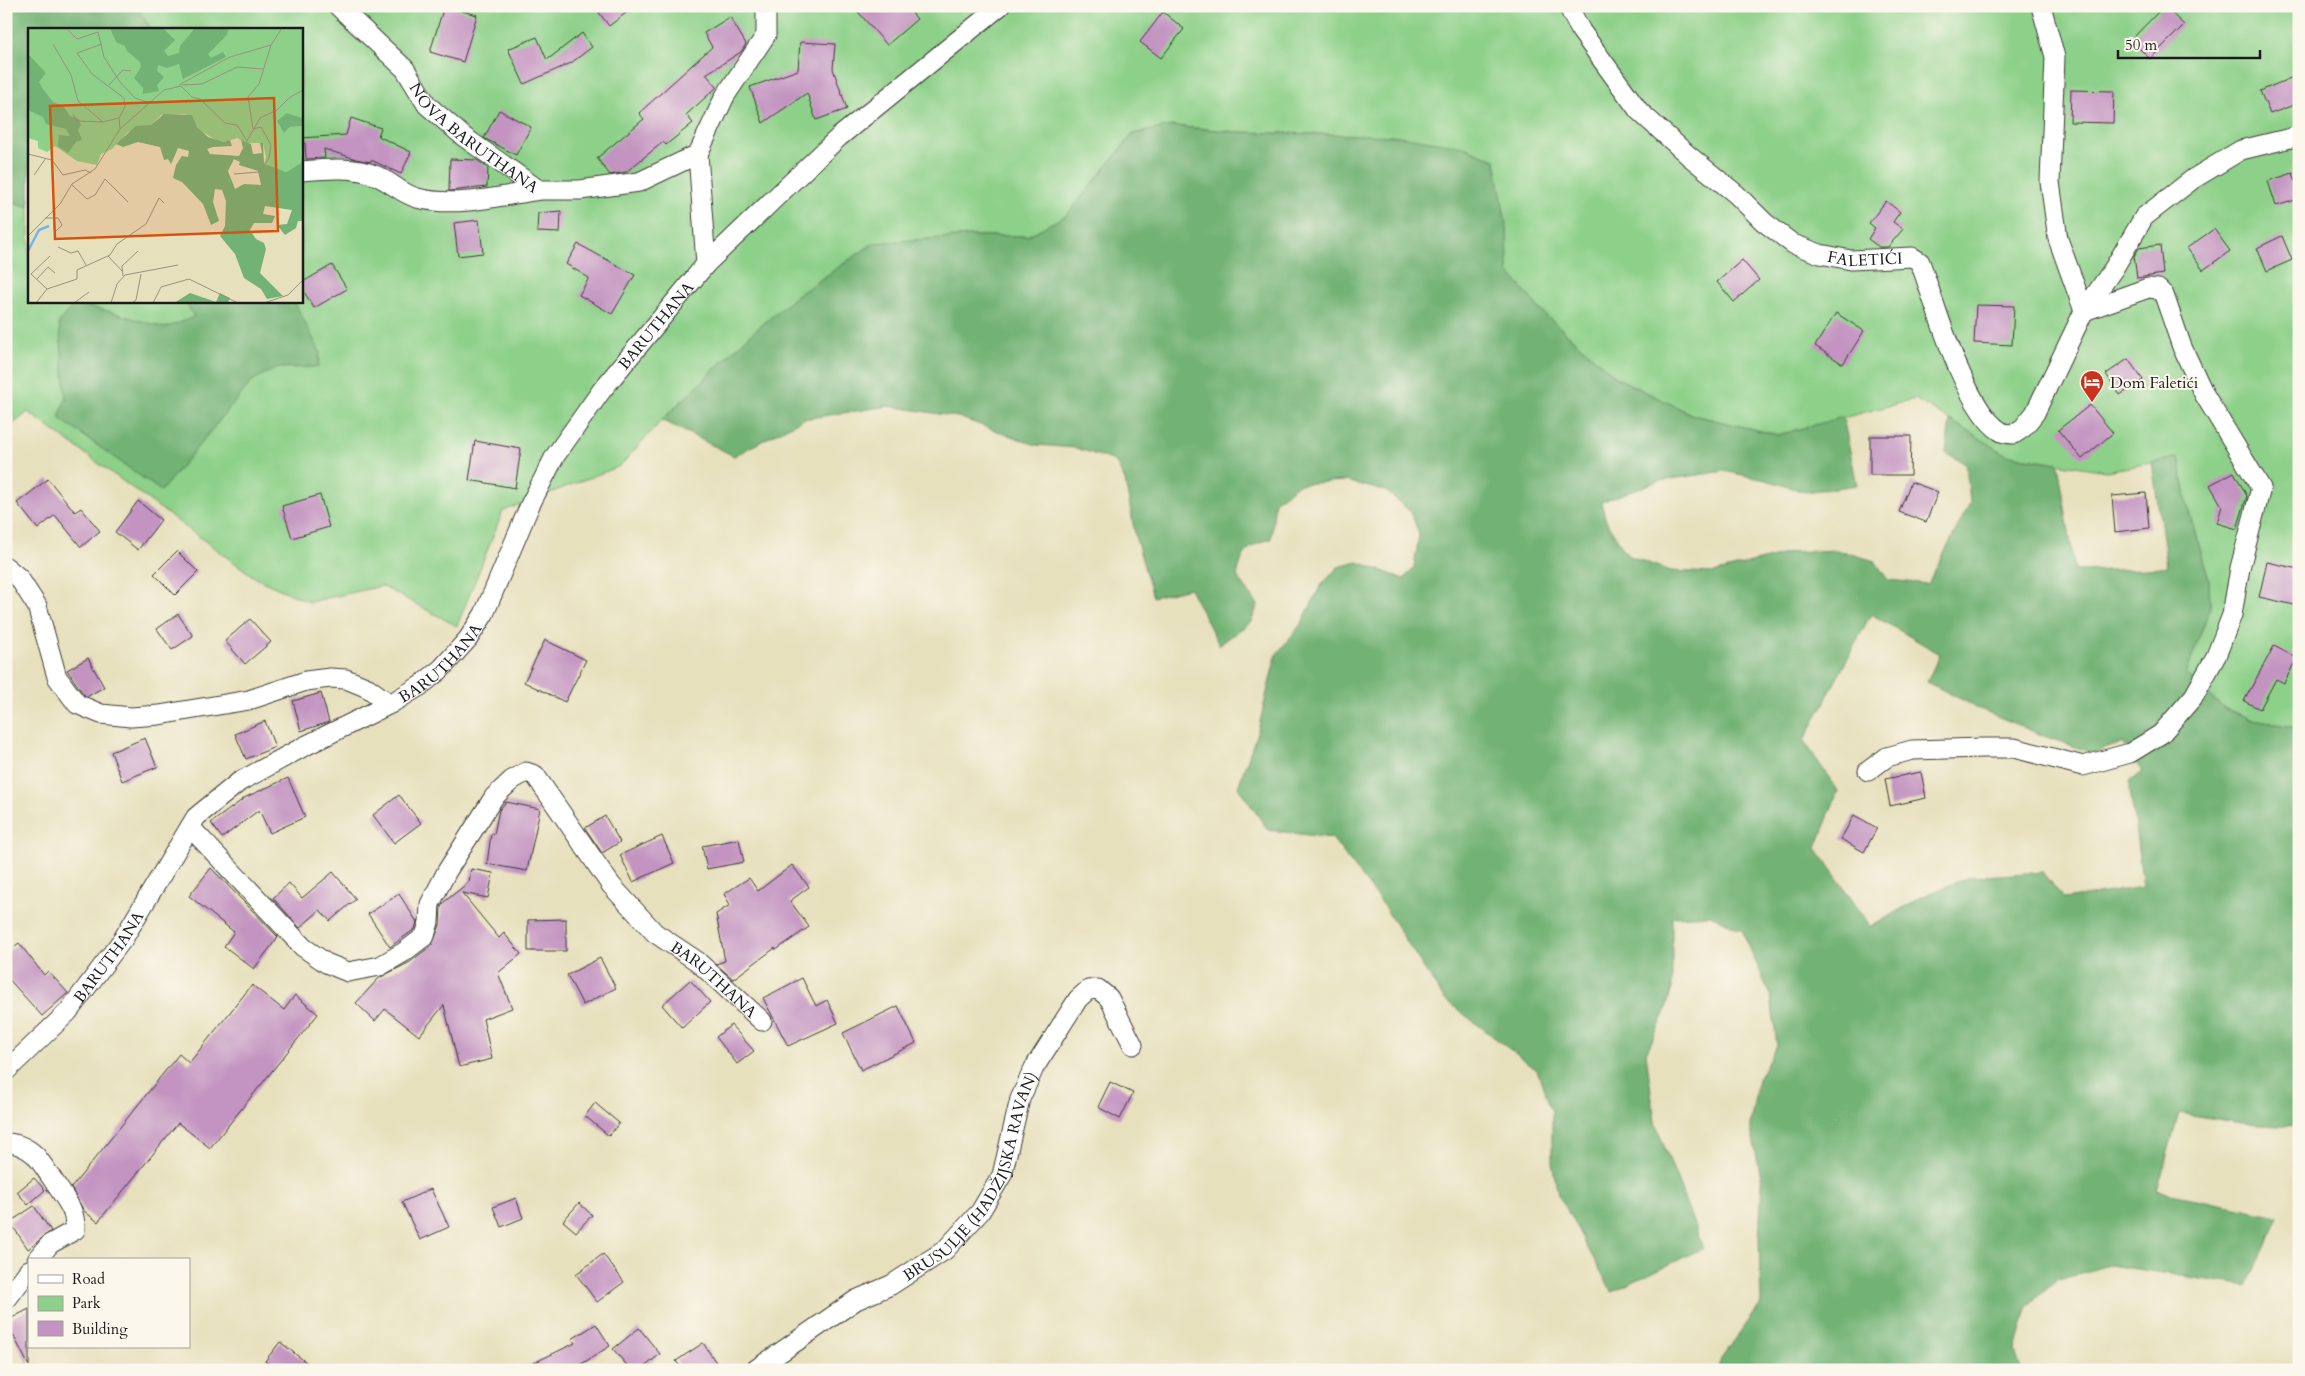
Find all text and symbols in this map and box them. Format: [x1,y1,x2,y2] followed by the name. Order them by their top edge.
[28,28,302,302] inset map
[2118,28,2260,60] scale bar
[2125,35,2157,55] text: 50 m
[404,79,543,199] street label: NOVA BARUTHANA
[1826,246,1903,272] street label: FALETIĆI
[613,277,699,374] street label: BARUTHANA
[2079,369,2105,403] hotel icon: Dom Faletići
[2110,372,2199,394] place label: Dom Faletići
[395,619,488,708] street label: BARUTHANA
[69,907,150,1008] street label: BARUTHANA
[666,936,762,1024] street label: BARUTHANA
[899,1068,1043,1286] street label: BRUSULJE (HADŽIJSKA RAVAN)
[28,1258,190,1348] legend
[72,1269,105,1289] text: Road
[72,1293,101,1313] text: Park
[72,1319,128,1339] text: Building

